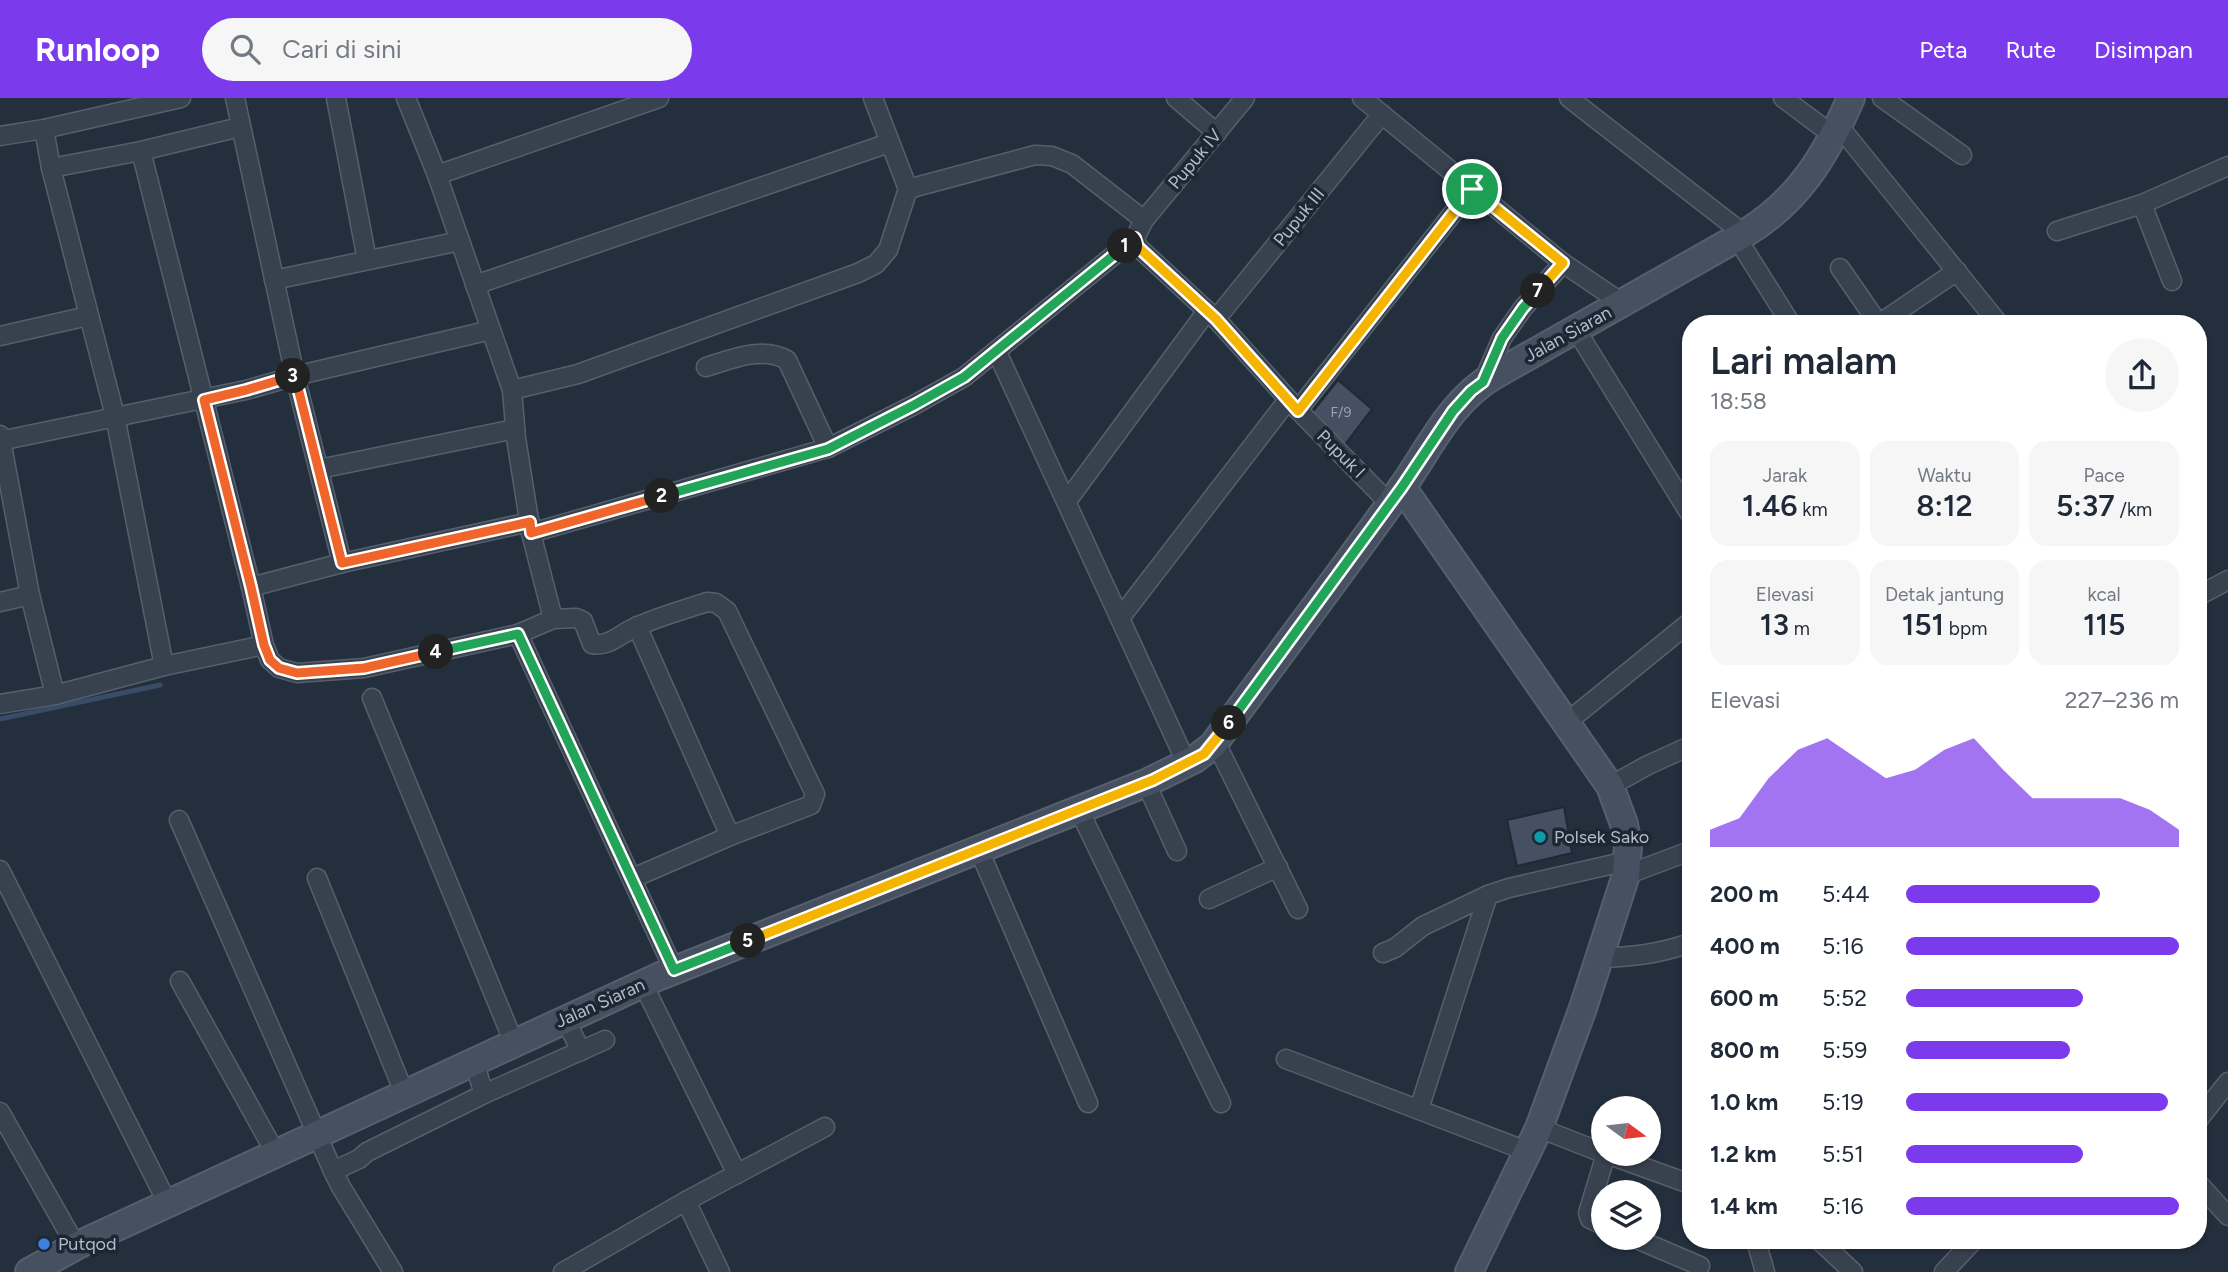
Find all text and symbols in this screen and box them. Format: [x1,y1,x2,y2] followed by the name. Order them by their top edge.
[202,18,692,81] search box
[35,30,160,69] text: Runloop
[226,30,264,68] icon: search
[282,33,402,65] text: Cari di sini
[1919,35,1967,64] text: Peta
[2005,35,2056,64] text: Rute
[2094,35,2193,64] text: Disimpan
[1164,124,1227,193] street label: Pupuk IV
[1442,159,1502,219] pin
[1453,170,1491,208] icon: arrive
[1269,183,1329,251] street label: Pupuk III
[1108,228,1142,264] pin: 1
[1120,234,1129,257] text: 1
[1520,274,1556,308] pin: 7
[1532,279,1543,302] text: 7
[1521,301,1615,367] street label: Jalan Siaran
[1710,338,1897,384] text: Lari malam
[2105,338,2179,412] button: share
[276,358,310,394] pin: 3
[287,364,298,387] text: 3
[1710,387,1767,415] text: 18:58
[1331,404,1352,421] house number: F/9
[1312,425,1370,483] street label: Pupuk I
[1762,464,1807,487] text: Jarak
[1917,464,1972,487] text: Waktu
[2084,464,2125,487] text: Pace
[644,478,680,514] pin: 2
[656,484,667,507] text: 2
[1742,487,1798,524] text: 1.46
[1916,487,1973,524] text: 8:12
[2056,487,2115,524] text: 5:37
[1798,498,1828,521] text: km
[2115,498,2152,521] text: /km
[1756,583,1814,606] text: Elevasi
[1885,583,2004,606] text: Detak jantung
[2088,583,2121,606] text: kcal
[1760,606,1789,643] text: 13
[1902,606,1944,643] text: 151
[2083,606,2125,643] text: 115
[1789,617,1810,640] text: m
[1944,617,1987,640] text: bpm
[418,634,453,670] pin: 4
[429,640,442,663] text: 4
[1710,686,1780,714] text: Elevasi
[2065,686,2179,714] text: 227–236 m
[1212,706,1246,740] pin: 6
[1223,711,1234,734] text: 6
[1554,826,1649,848] place label: Polsek Sako
[1532,829,1548,845] marker: Polsek Sako
[1710,880,1779,908] text: 200 m
[1822,880,1870,908] text: 5:44
[730,924,766,958] pin: 5
[742,929,753,952] text: 5
[1710,932,1780,960] text: 400 m
[1822,932,1864,960] text: 5:16
[552,973,648,1033] street label: Jalan Siaran
[1710,984,1779,1012] text: 600 m
[1822,984,1867,1012] text: 5:52
[1710,1036,1779,1064] text: 800 m
[1822,1036,1867,1064] text: 5:59
[1710,1088,1778,1116] text: 1.0 km
[1822,1088,1864,1116] text: 5:19
[1591,1096,1661,1166] north arrow
[1591,1096,1661,1250] map controls
[1710,1140,1777,1168] text: 1.2 km
[1822,1140,1864,1168] text: 5:51
[1591,1180,1661,1250] button: layers
[1710,1192,1778,1220] text: 1.4 km
[1822,1192,1864,1220] text: 5:16
[58,1233,117,1255] place label: Putqod
[36,1236,52,1252] marker: Putqod

